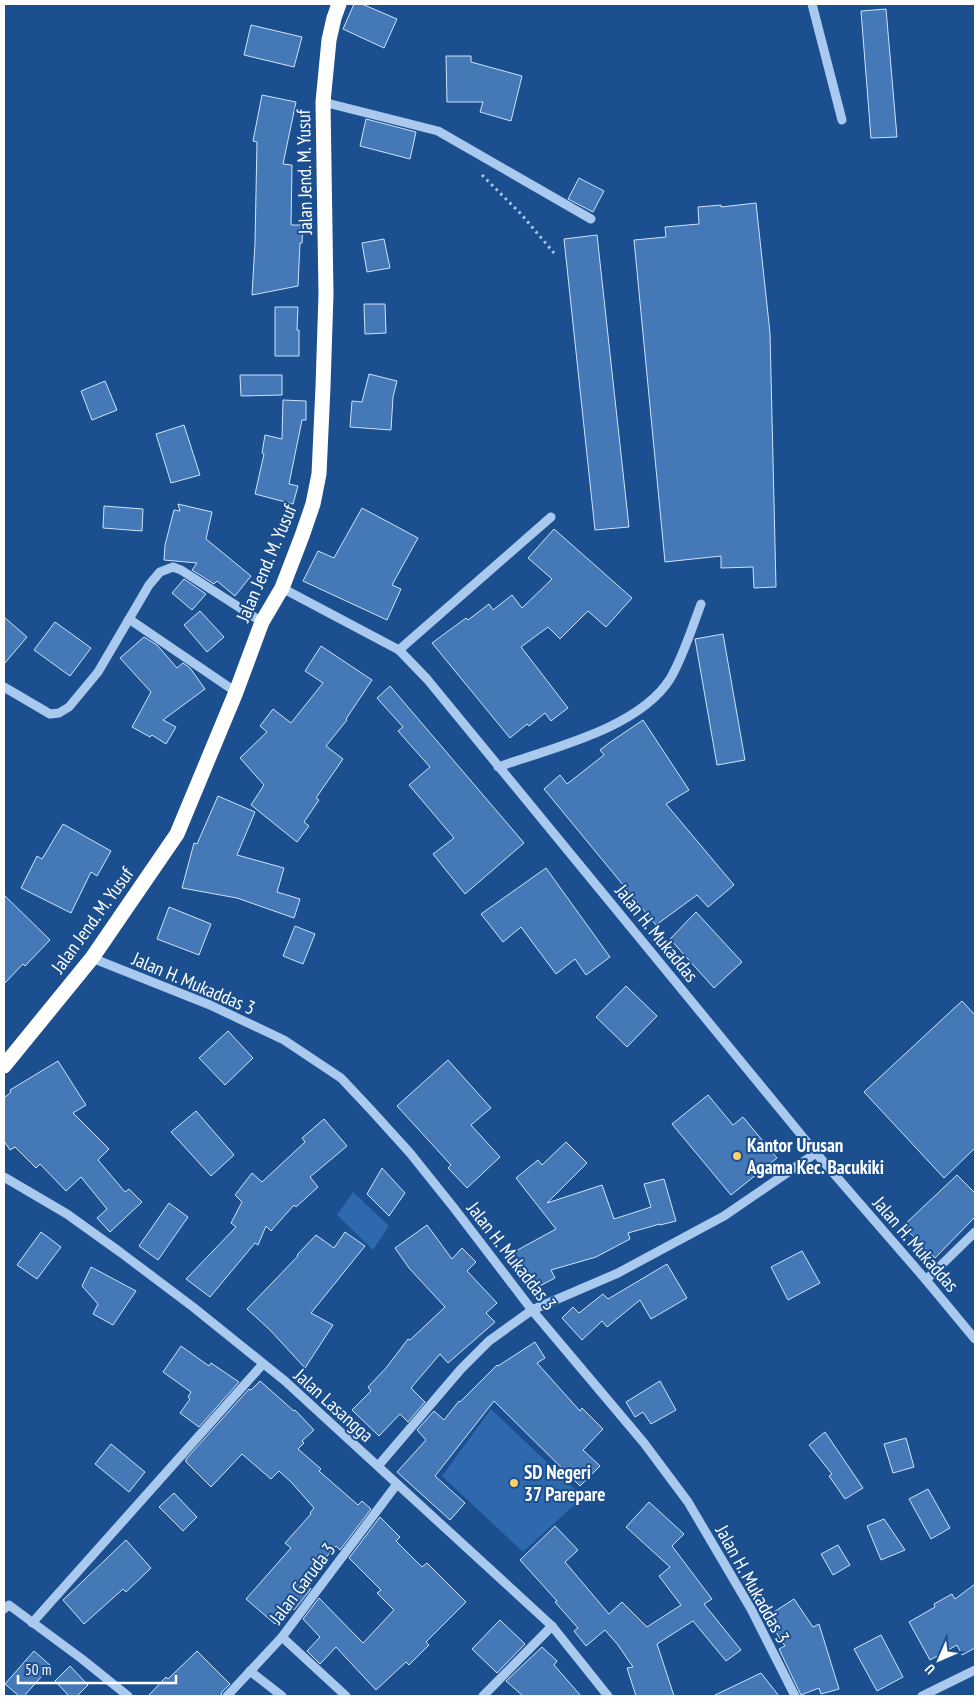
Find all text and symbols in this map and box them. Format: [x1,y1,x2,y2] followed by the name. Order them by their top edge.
[291,108,317,236] street label: Jalan Jend. M. Yusuf
[230,500,302,626] street label: Jalan Jend. M. Yusuf
[45,862,139,978] street label: Jalan Jend. M. Yusuf
[610,879,704,987] street label: Jalan H. Mukaddas
[128,946,259,1020] street label: Jalan H. Mukaddas 3
[746,1133,884,1179] place label: Kantor Urusan Agama Kec. Bacukiki
[731,1150,743,1162] marker: Kantor Urusan Agama Kec. Bacukiki
[867,1191,964,1297] street label: Jalan H. Mukaddas
[462,1196,562,1315] street label: Jalan H. Mukaddas 3
[289,1363,379,1447] street label: Jalan Lasangga
[524,1460,605,1506] place label: SD Negeri 37 Parepare
[508,1477,520,1489] marker: SD Negeri 37 Parepare
[710,1520,795,1647] street label: Jalan H. Mukaddas 3
[263,1538,340,1629] street label: Jalan Garuda 3
[914,1635,964,1685] north arrow
[18,1652,175,1684] scale bar
[25,1660,51,1679] text: 50 m
[921,1660,939,1678] text: U

